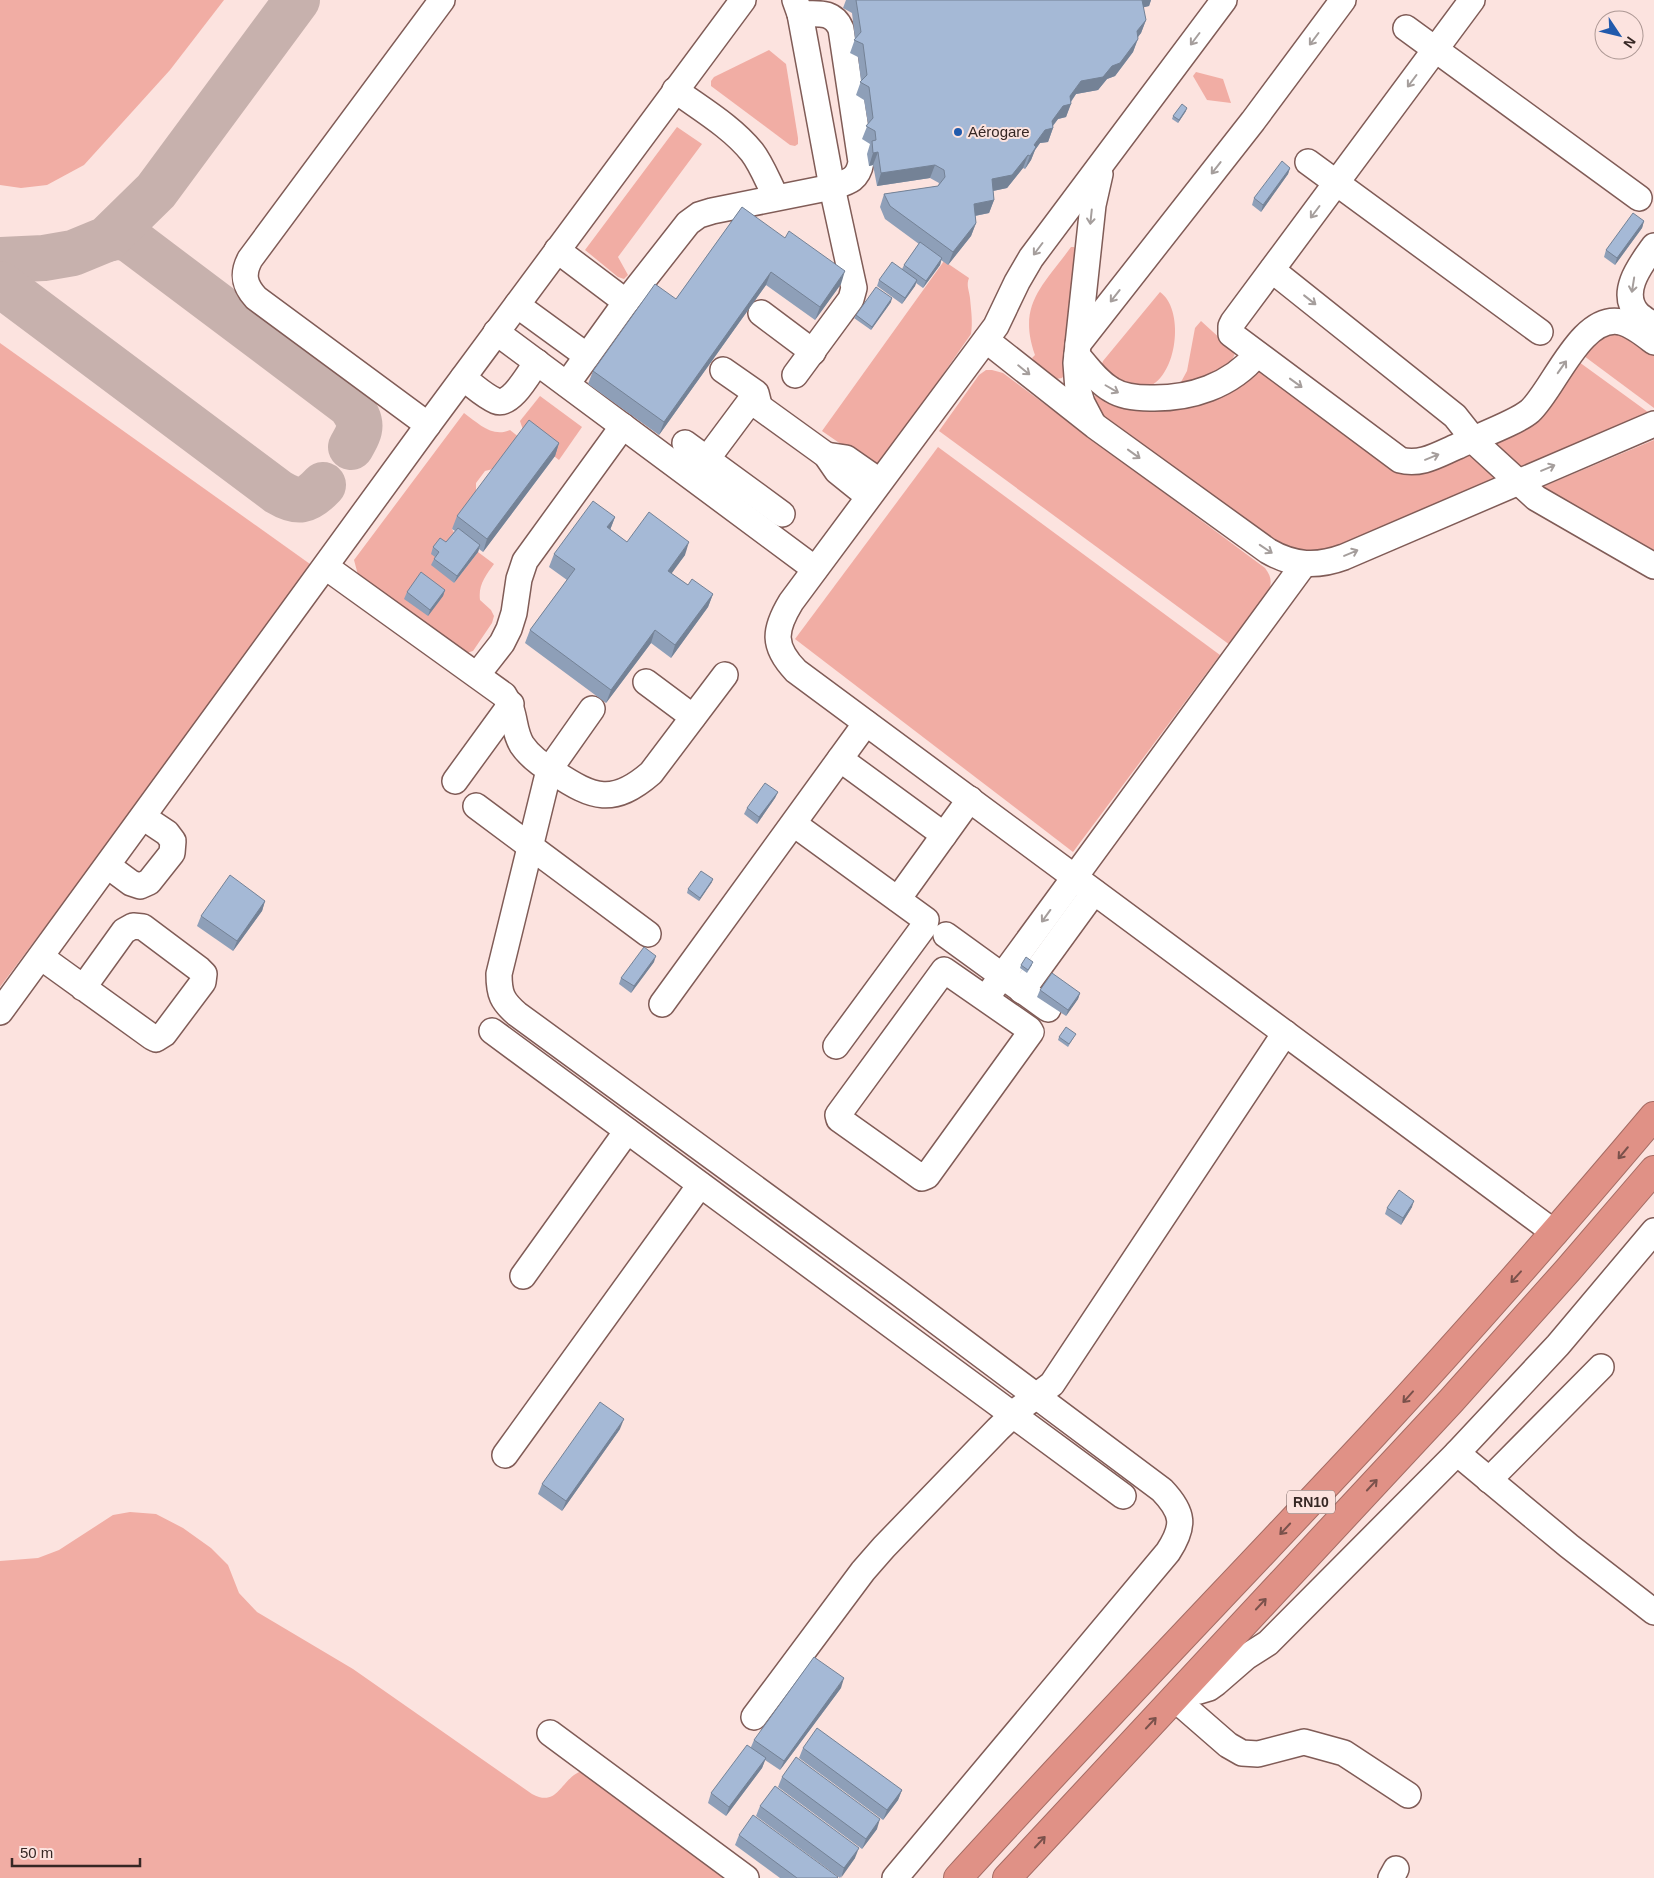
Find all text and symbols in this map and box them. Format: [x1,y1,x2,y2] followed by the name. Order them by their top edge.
[1594,10,1644,60] north arrow
[1190,32,1200,46] one-way arrow
[1309,32,1319,46] one-way arrow
[1620,34,1639,51] text: N
[1407,74,1417,88] one-way arrow
[968,123,1030,140] place label: Aérogare
[952,126,964,138] marker: Aérogare
[1210,162,1221,175] one-way arrow
[1310,205,1320,219] one-way arrow
[1086,209,1096,225] one-way arrow
[1033,242,1043,256] one-way arrow
[1627,277,1637,293] one-way arrow
[1110,290,1121,303] one-way arrow
[1303,295,1316,306] one-way arrow
[1557,360,1567,374] one-way arrow
[1018,364,1031,375] one-way arrow
[1289,378,1303,388] one-way arrow
[1104,384,1119,394] one-way arrow
[1127,449,1140,460] one-way arrow
[1424,452,1439,461] one-way arrow
[1540,463,1556,472] one-way arrow
[1259,544,1273,554] one-way arrow
[1343,548,1358,558] one-way arrow
[1041,909,1051,923] one-way arrow
[1617,1147,1628,1160] one-way arrow
[1511,1270,1522,1283] one-way arrow
[1402,1391,1413,1404] one-way arrow
[1366,1479,1378,1492] one-way arrow
[1287,1490,1335,1514] road number: RN10
[1279,1523,1291,1535] one-way arrow
[1255,1598,1267,1611] one-way arrow
[1145,1717,1157,1730] one-way arrow
[12,1836,140,1868] scale bar
[1034,1836,1046,1849] one-way arrow
[20,1844,53,1861] text: 50 m

